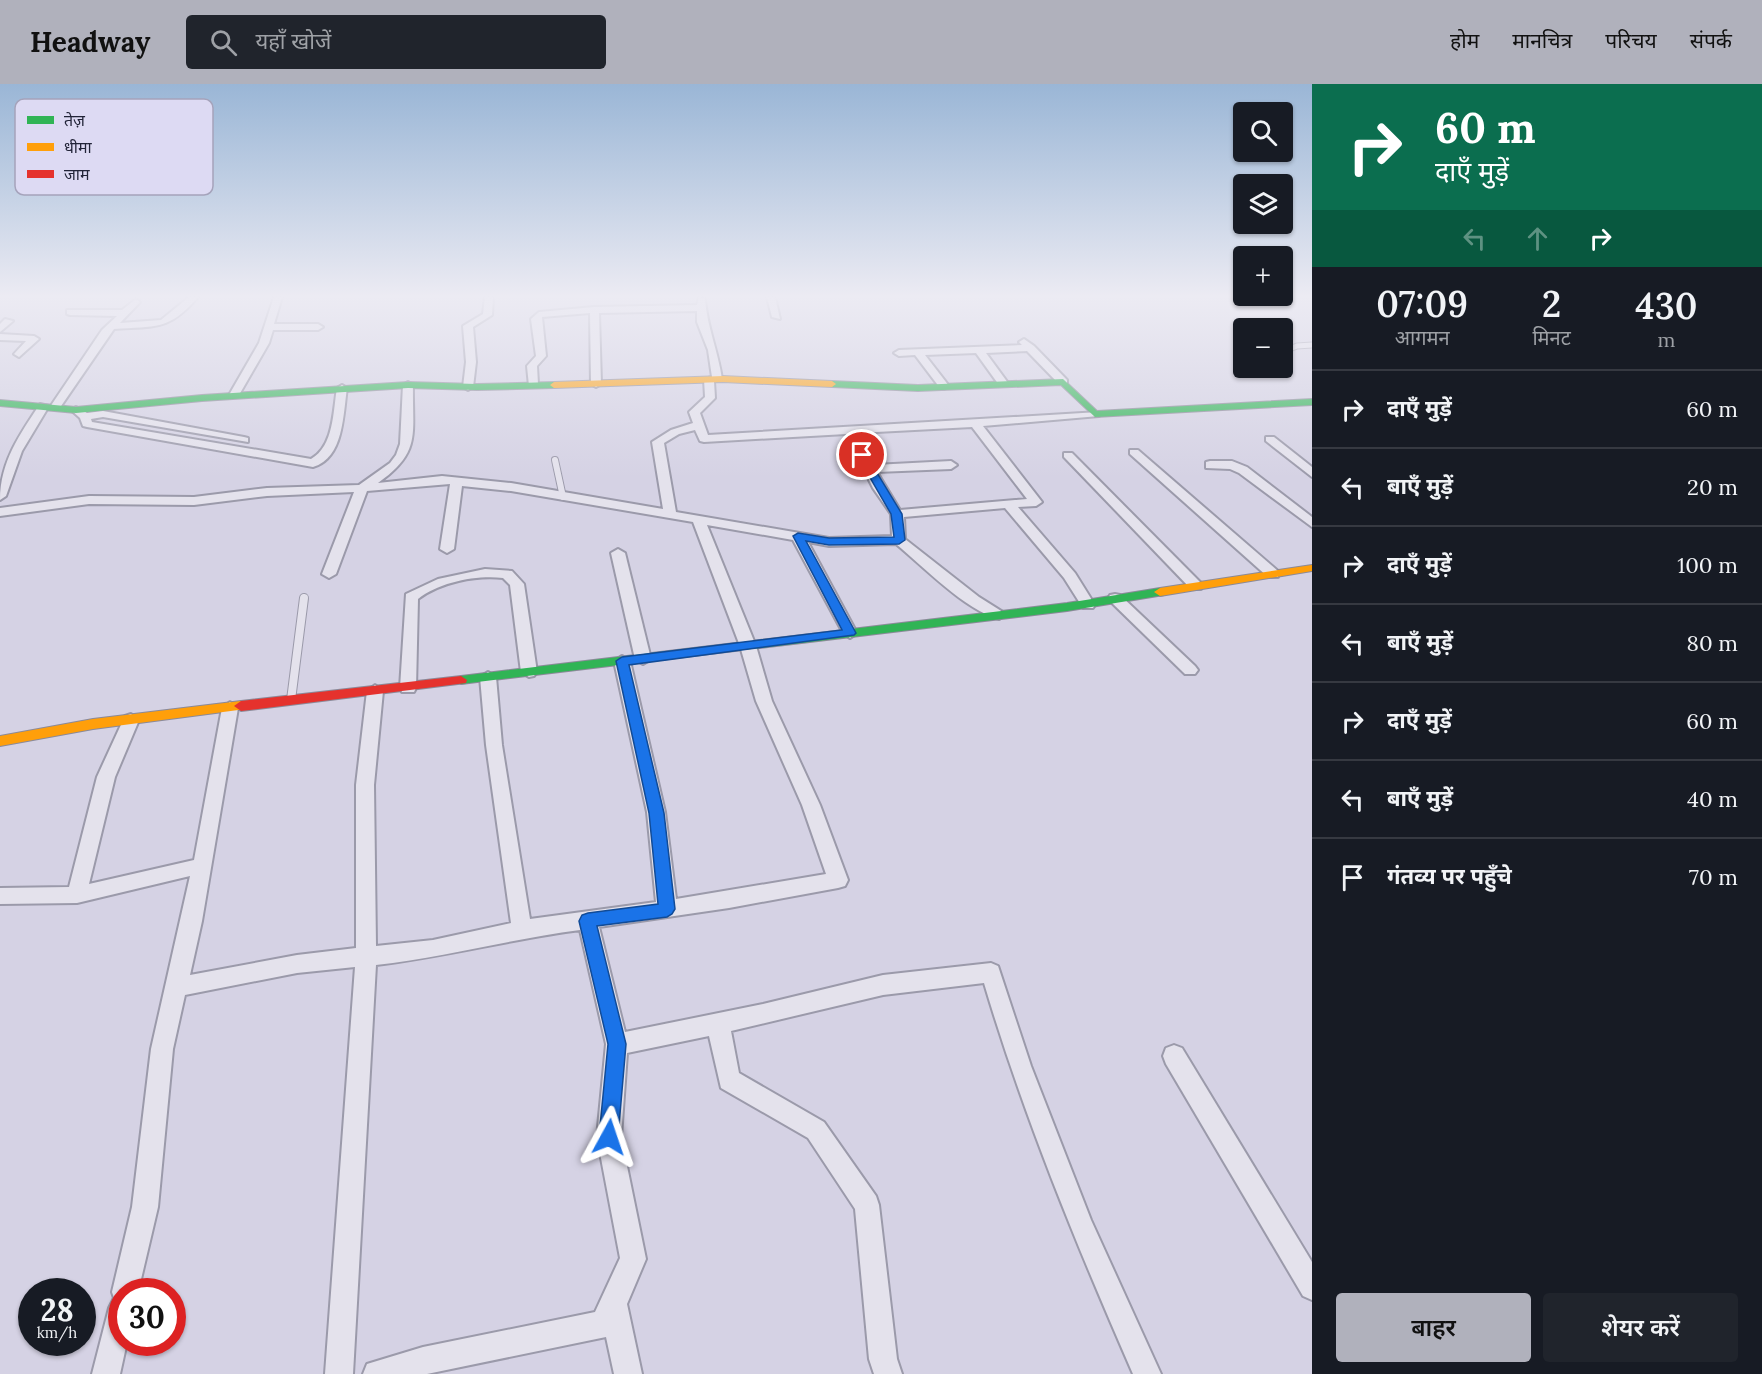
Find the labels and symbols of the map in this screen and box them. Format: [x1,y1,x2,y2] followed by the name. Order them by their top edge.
[15,99,213,195] legend
[64,110,86,130] text: तेज़
[64,137,93,157] text: धीमा
[64,164,90,184] text: जाम
[836,429,887,480] pin
[577,1105,641,1169] position arrow
[108,1278,186,1356] speed limit sign: 30

